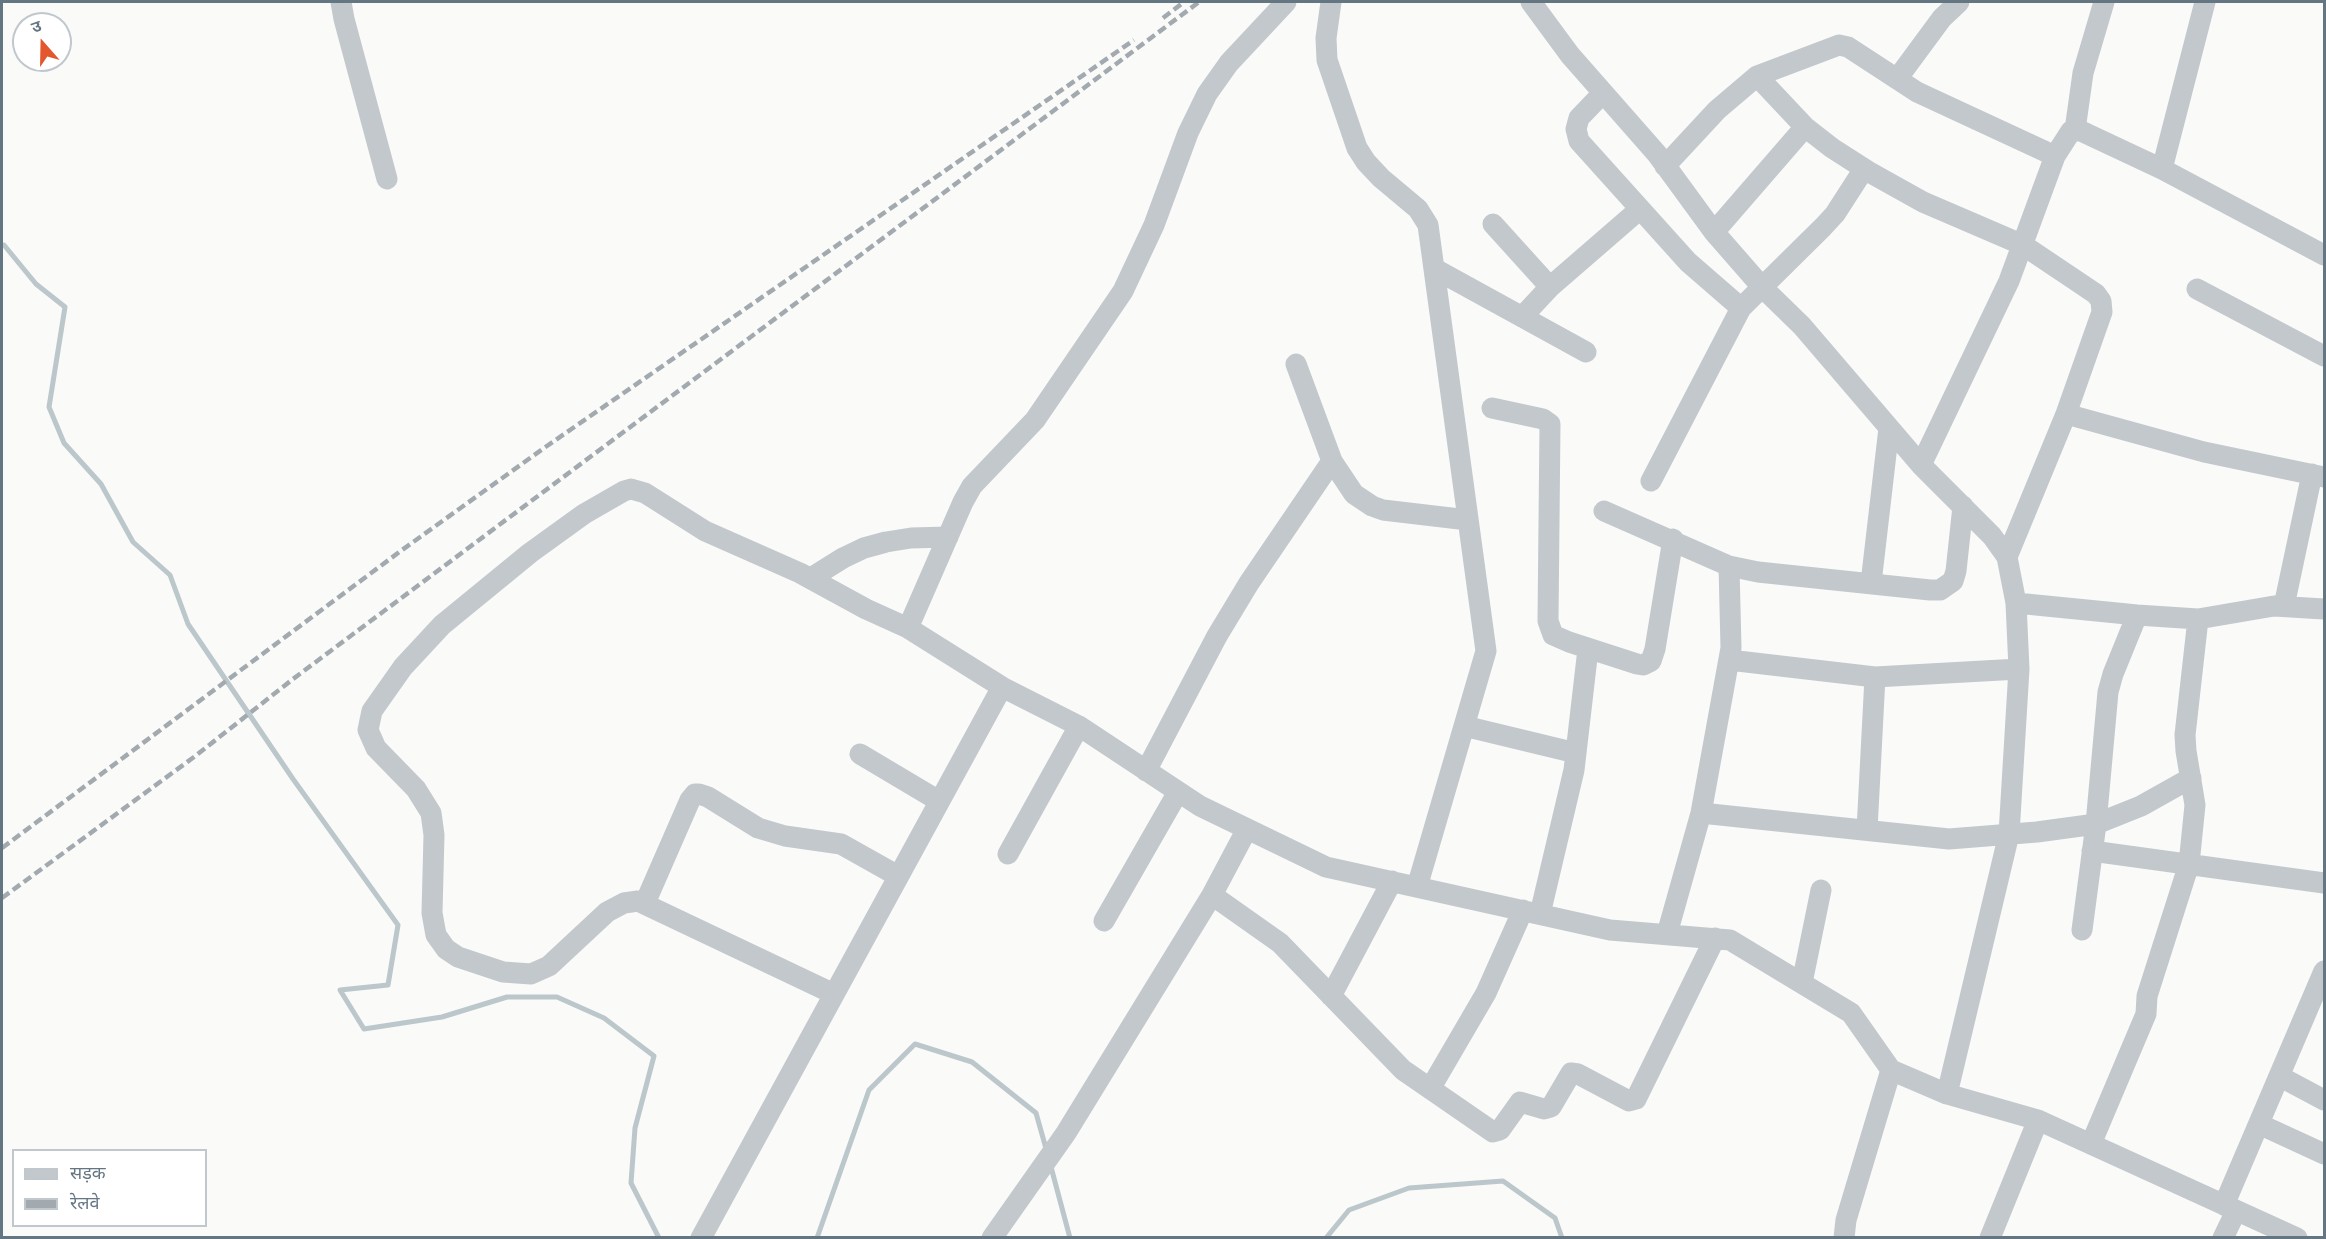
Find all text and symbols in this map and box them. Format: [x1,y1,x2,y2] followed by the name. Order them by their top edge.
[12,12,72,72] north arrow
[29,16,44,37] text: उ
[12,1149,207,1227] legend
[70,1162,106,1184] text: सड़क
[70,1192,100,1214] text: रेलवे

